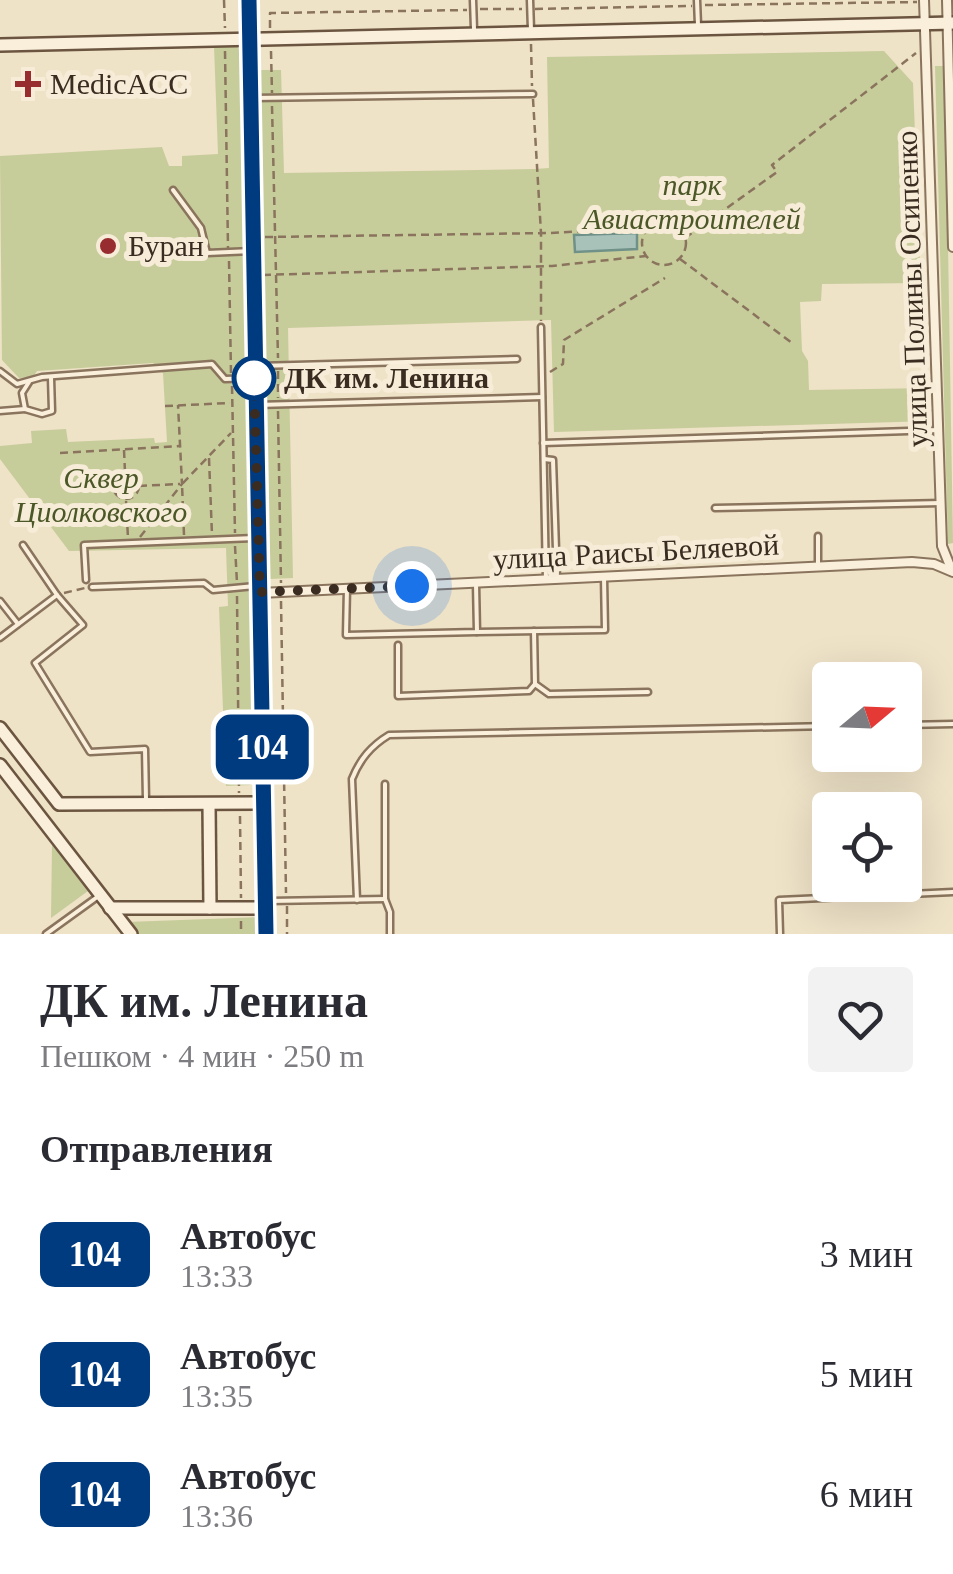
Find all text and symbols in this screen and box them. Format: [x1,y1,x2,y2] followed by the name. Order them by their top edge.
[50,67,188,100] place label: MedicACC
[15,71,41,97] marker: MedicACC
[889,130,934,448] street label: улица Полины Осипенко
[581,168,801,235] park label: парк Авиастроителей
[128,229,204,262] place label: Буран
[97,235,119,257] marker: Буран
[233,357,275,399] marker: ДК им. Ленина
[284,361,489,394] place label: ДК им. Ленина
[14,461,187,528] park label: Сквер Циолковского
[492,528,780,575] street label: улица Раисы Беляевой
[387,561,437,611] your location
[812,662,922,772] north arrow
[812,662,922,902] map controls
[204,714,320,780] line badge: 104
[236,728,288,767] text: 104
[812,792,922,902] button: locate
[808,967,913,1072] button: heart
[40,974,368,1027] text: ДК им. Ленина
[40,1038,364,1074] text: Пешком · 4 мин · 250 m
[40,1128,273,1170] text: Отправления
[180,1215,316,1257] text: Автобус
[820,1233,913,1275] text: 3 мин
[69,1235,121,1274] text: 104
[180,1258,253,1294] text: 13:33
[180,1335,316,1377] text: Автобус
[820,1353,913,1395] text: 5 мин
[69,1355,121,1394] text: 104
[180,1378,253,1414] text: 13:35
[180,1455,316,1497] text: Автобус
[820,1473,913,1515] text: 6 мин
[69,1475,121,1514] text: 104
[180,1498,253,1534] text: 13:36

